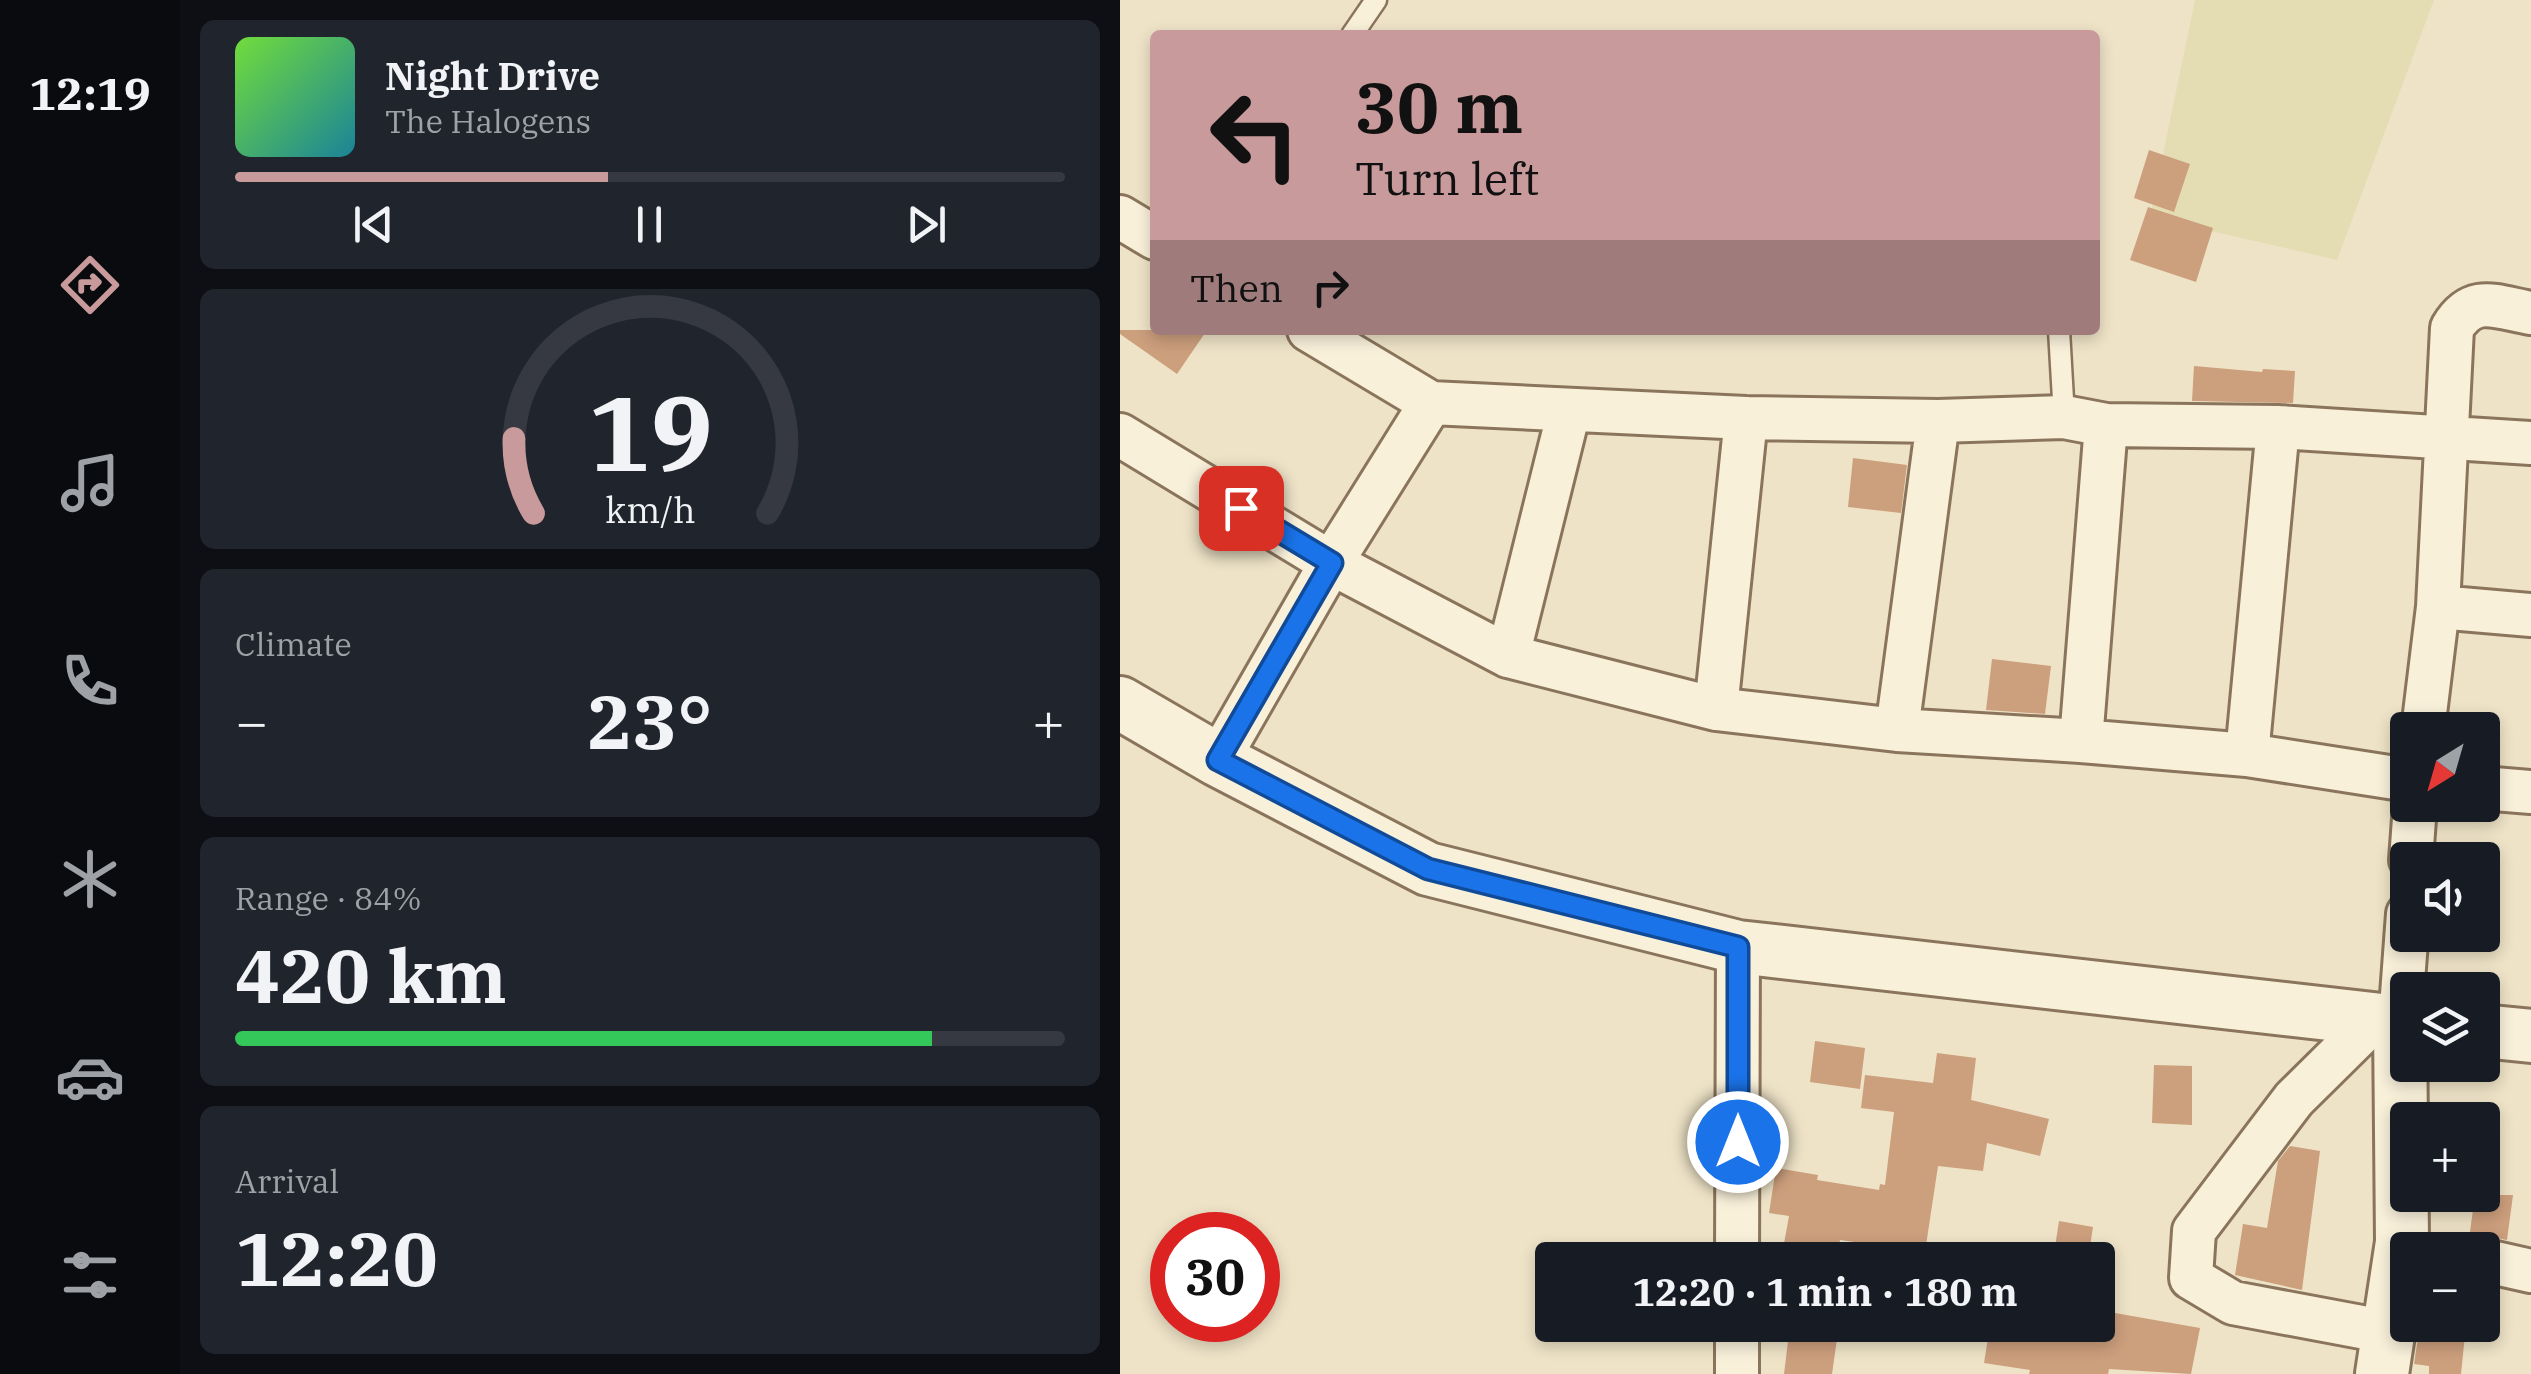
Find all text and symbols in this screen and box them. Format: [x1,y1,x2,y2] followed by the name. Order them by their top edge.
[385,51,600,100] text: Night Drive
[1355,61,1523,152] text: 30 m
[29,64,151,122] text: 12:19
[1190,70,1320,200] icon: left
[385,100,591,142] text: The Halogens
[1355,149,1539,207] text: Turn left
[346,197,401,252] icon: previous
[622,197,677,252] icon: pause
[899,197,954,252] icon: next
[55,250,125,320] icon: directions
[1303,260,1358,315] icon: right
[1190,263,1283,312] text: Then
[588,364,712,500] text: 19
[55,448,125,518] icon: music
[1199,466,1284,551] pin
[1214,481,1269,536] icon: arrive
[605,486,695,533] text: km/h
[235,623,352,665] text: Climate
[55,646,125,716] icon: phone
[587,672,713,770] text: 23°
[235,686,268,757] text: −
[1032,686,1065,757] text: +
[2390,712,2500,822] north arrow
[2390,712,2500,1342] map controls
[2390,842,2500,952] button: sound
[55,844,125,914] icon: climate
[235,877,422,919] text: Range · 84%
[235,926,507,1024] text: 420 km
[2390,972,2500,1082] button: layers
[55,1042,125,1112] icon: car
[1686,1090,1790,1194] position arrow
[2390,1102,2500,1212] button: +
[235,1160,339,1202] text: Arrival
[235,1209,438,1307] text: 12:20
[1150,1212,1280,1342] speed limit sign: 30
[2390,1232,2500,1342] button: −
[55,1240,125,1310] icon: filters
[1632,1267,2018,1316] text: 12:20 · 1 min · 180 m

